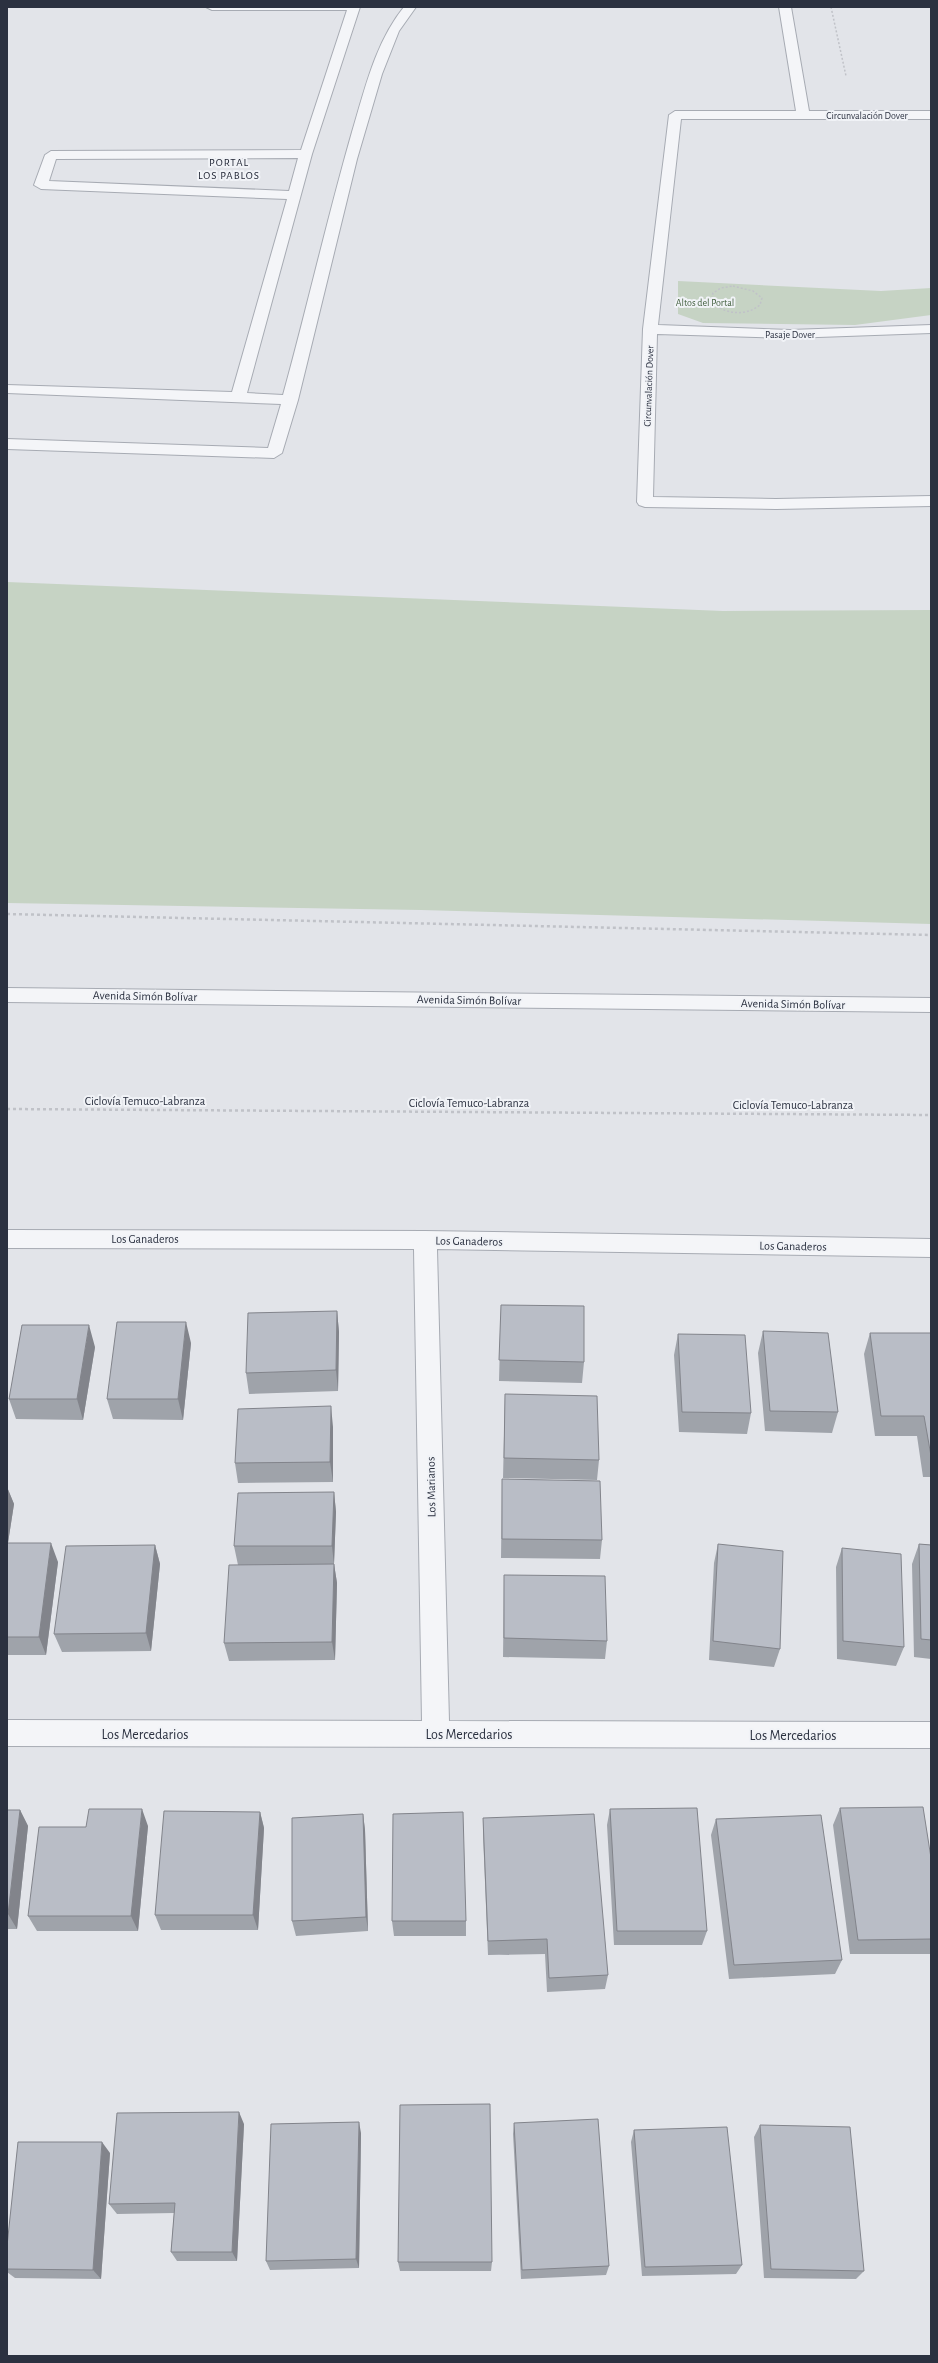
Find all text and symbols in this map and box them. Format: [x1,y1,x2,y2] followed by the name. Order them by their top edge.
[826,111,909,121] street label: Circunvalación Dover
[198,157,260,181] district label: PORTAL LOS PABLOS
[676,298,734,308] park label: Altos del Portal
[765,330,816,340] street label: Pasaje Dover
[643,344,655,427] street label: Circunvalación Dover
[93,989,197,1003] street label: Avenida Simón Bolívar
[417,993,521,1007] street label: Avenida Simón Bolívar
[741,997,845,1011] street label: Avenida Simón Bolívar
[85,1095,206,1107] street label: Ciclovía Temuco-Labranza
[409,1097,530,1109] street label: Ciclovía Temuco-Labranza
[733,1099,854,1111] street label: Ciclovía Temuco-Labranza
[111,1233,179,1245] street label: Los Ganaderos
[435,1234,503,1248] street label: Los Ganaderos
[759,1239,827,1253] street label: Los Ganaderos
[424,1457,438,1517] street label: Los Marianos
[101,1728,189,1742] street label: Los Mercedarios
[425,1728,513,1742] street label: Los Mercedarios
[749,1729,837,1743] street label: Los Mercedarios

